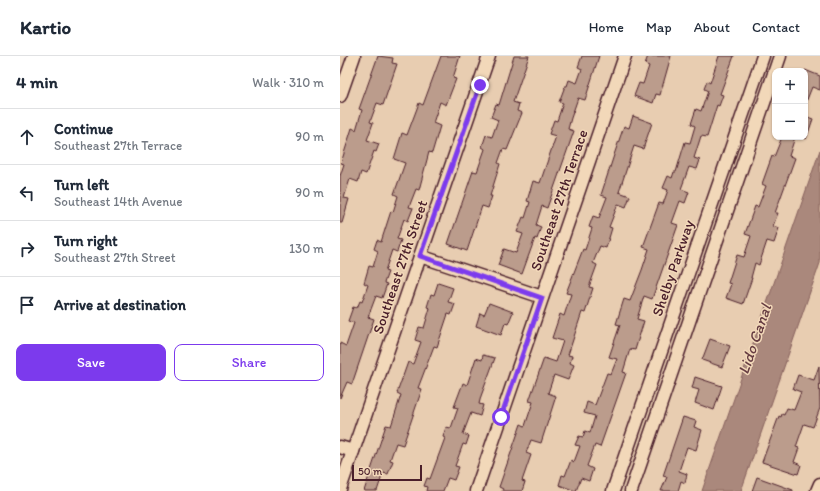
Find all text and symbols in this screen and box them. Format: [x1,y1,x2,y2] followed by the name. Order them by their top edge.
[20,16,71,39] text: Kartio
[589,19,624,36] text: Home
[646,19,672,36] text: Map
[694,19,730,36] text: About
[752,19,800,36] text: Contact
[772,68,808,140] map controls
[772,68,808,104] button: +
[16,72,58,92] text: 4 min
[252,75,324,90] text: Walk · 310 m
[471,76,489,94] route end
[772,104,808,140] button: −
[54,120,113,138] text: Continue
[16,126,38,148] icon: ahead
[526,127,592,273] street label: Southeast 27th Terrace
[295,129,324,144] text: 90 m
[54,138,182,153] text: Southeast 27th Terrace
[54,176,109,194] text: Turn left
[16,182,38,204] icon: left
[295,185,324,200] text: 90 m
[54,194,183,209] text: Southeast 14th Avenue
[369,197,431,336] street label: Southeast 27th Street
[648,218,698,318] street label: Shelby Parkway
[54,232,118,250] text: Turn right
[16,238,38,260] icon: right
[289,241,324,256] text: 130 m
[54,250,176,265] text: Southeast 27th Street
[16,294,38,316] icon: arrive
[54,296,186,314] text: Arrive at destination
[734,300,776,377] water label: Lido Canal
[16,344,166,381] button: Save
[174,344,324,381] button: Share
[492,408,510,426] route start
[352,463,422,482] scale bar
[358,465,382,478] text: 50 m

